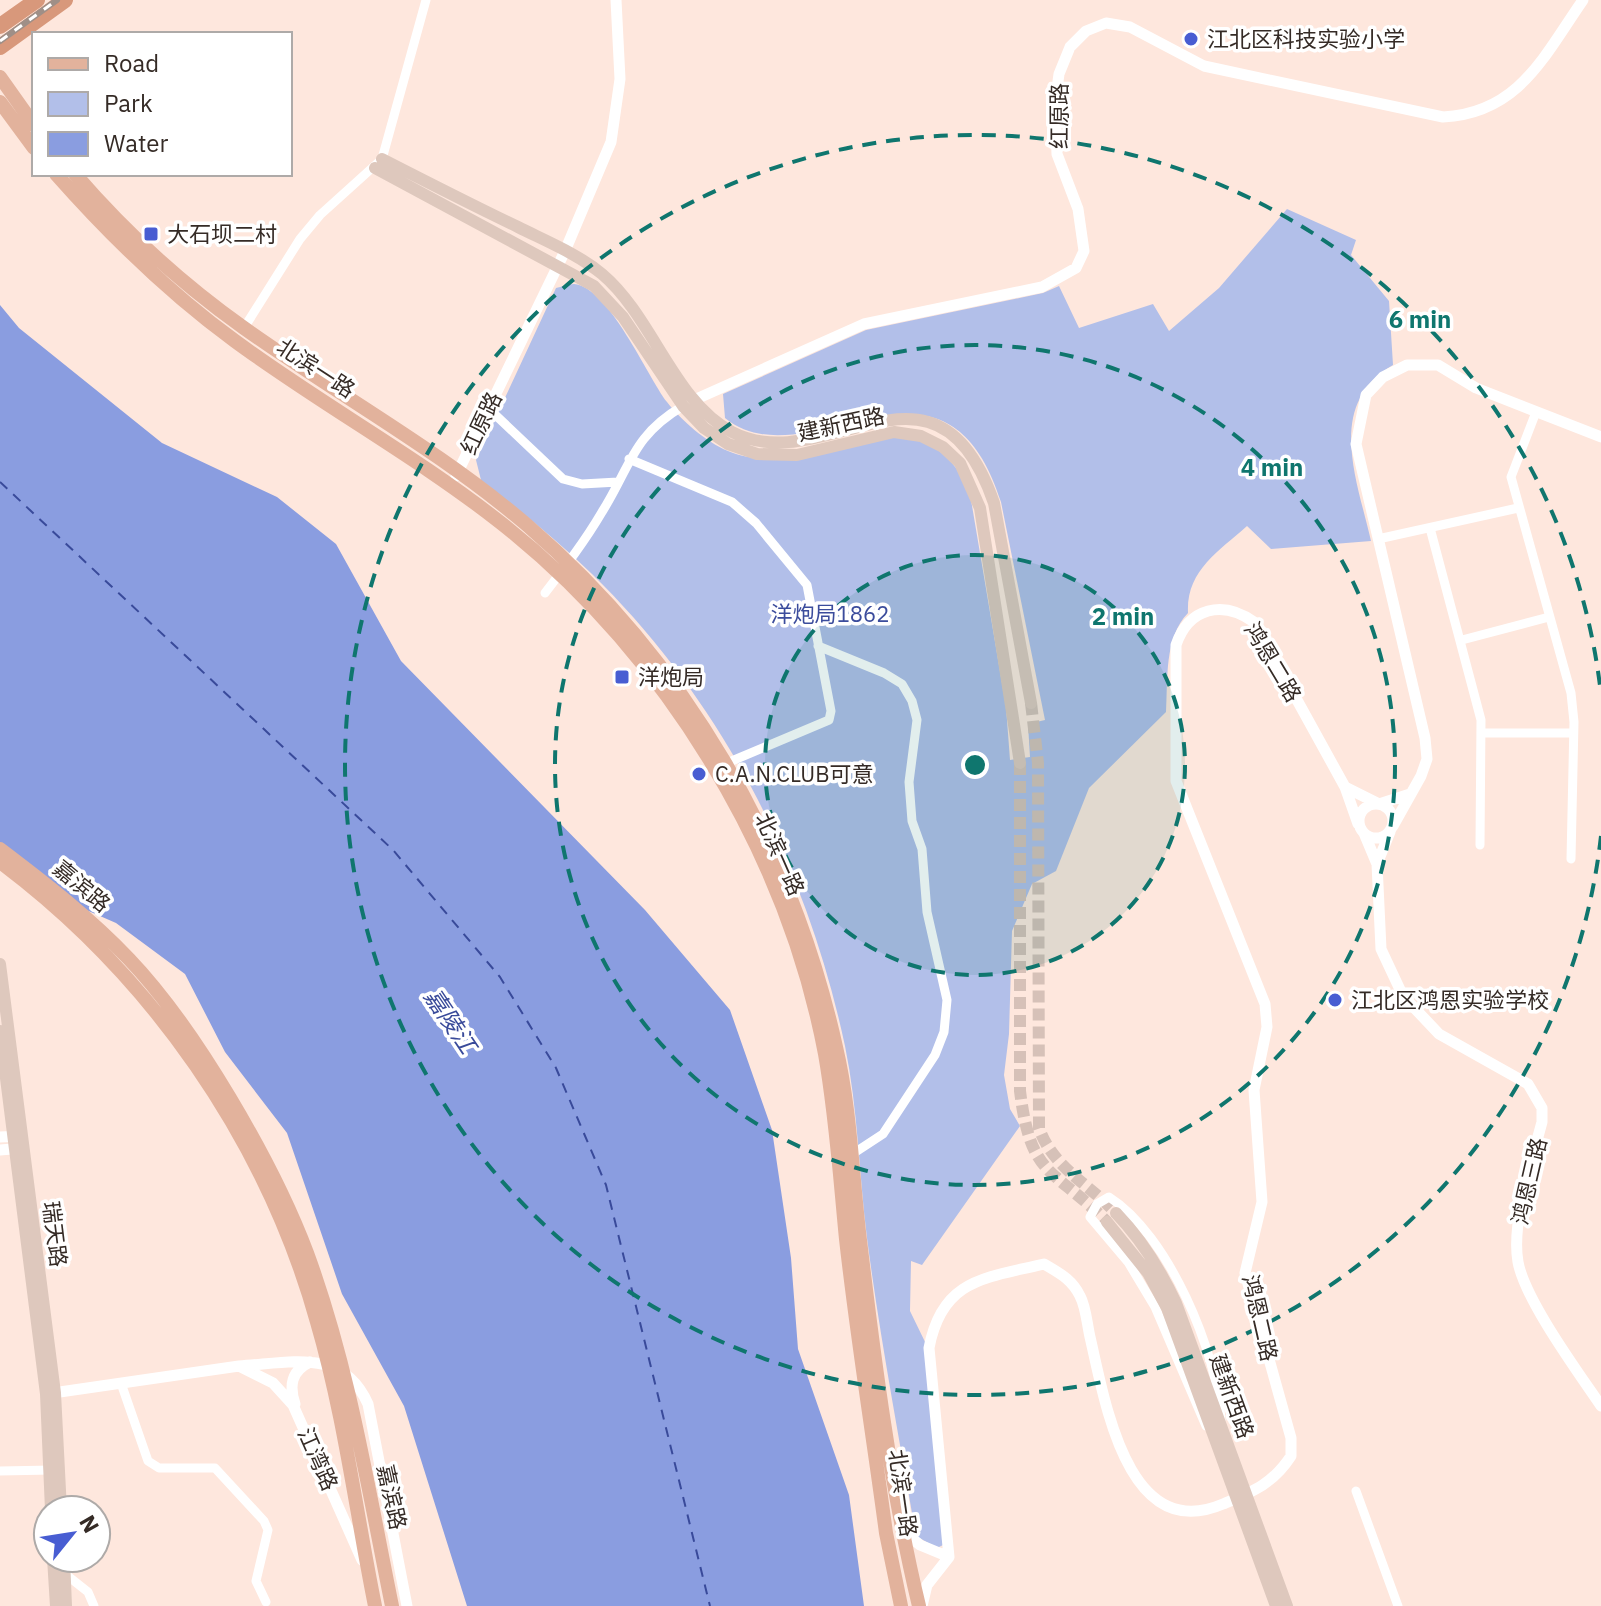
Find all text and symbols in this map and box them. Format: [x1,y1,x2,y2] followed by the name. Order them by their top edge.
[1207,24,1405,53] place label: 江北区科技实验小学
[1182,30,1200,48] marker: 江北区科技实验小学
[32,32,292,176] legend
[104,47,159,79] text: Road
[1044,83,1073,149] street label: 红原路
[104,87,153,119] text: Park
[104,127,168,159] text: Water
[167,219,277,248] place label: 大石坝二村
[142,225,160,243] marker: 大石坝二村
[1389,303,1451,335] text: 6 min
[271,331,361,404] street label: 北滨一路
[453,387,508,459] street label: 红原路
[795,400,887,447] street label: 建新西路
[1241,451,1303,483] text: 4 min
[771,599,889,628] park label: 洋炮局1862
[1092,600,1154,632] text: 2 min
[1238,617,1309,707] street label: 鸿恩二路
[638,662,704,691] place label: 洋炮局
[613,668,631,686] marker: 洋炮局
[961,751,989,779] centre of rings
[715,759,874,788] place label: C.A.N.CLUB可意
[690,765,708,783] marker: C.A.N.CLUB可意
[749,808,812,900] street label: 北滨一路
[48,853,117,918] street label: 嘉滨路
[417,982,486,1062] water label: 嘉陵江
[1351,985,1549,1014] place label: 江北区鸿恩实验学校
[1326,991,1344,1009] marker: 江北区鸿恩实验学校
[1504,1135,1553,1227] street label: 鸿恩三路
[37,1199,74,1268] street label: 瑞天路
[1236,1272,1285,1364] street label: 鸿恩二路
[1204,1350,1261,1442] street label: 建新西路
[292,1423,345,1495] street label: 江湾路
[883,1447,924,1539] street label: 北滨一路
[371,1462,414,1532] street label: 嘉滨路
[32,1494,112,1574] north arrow
[73,1510,106,1538] text: N

